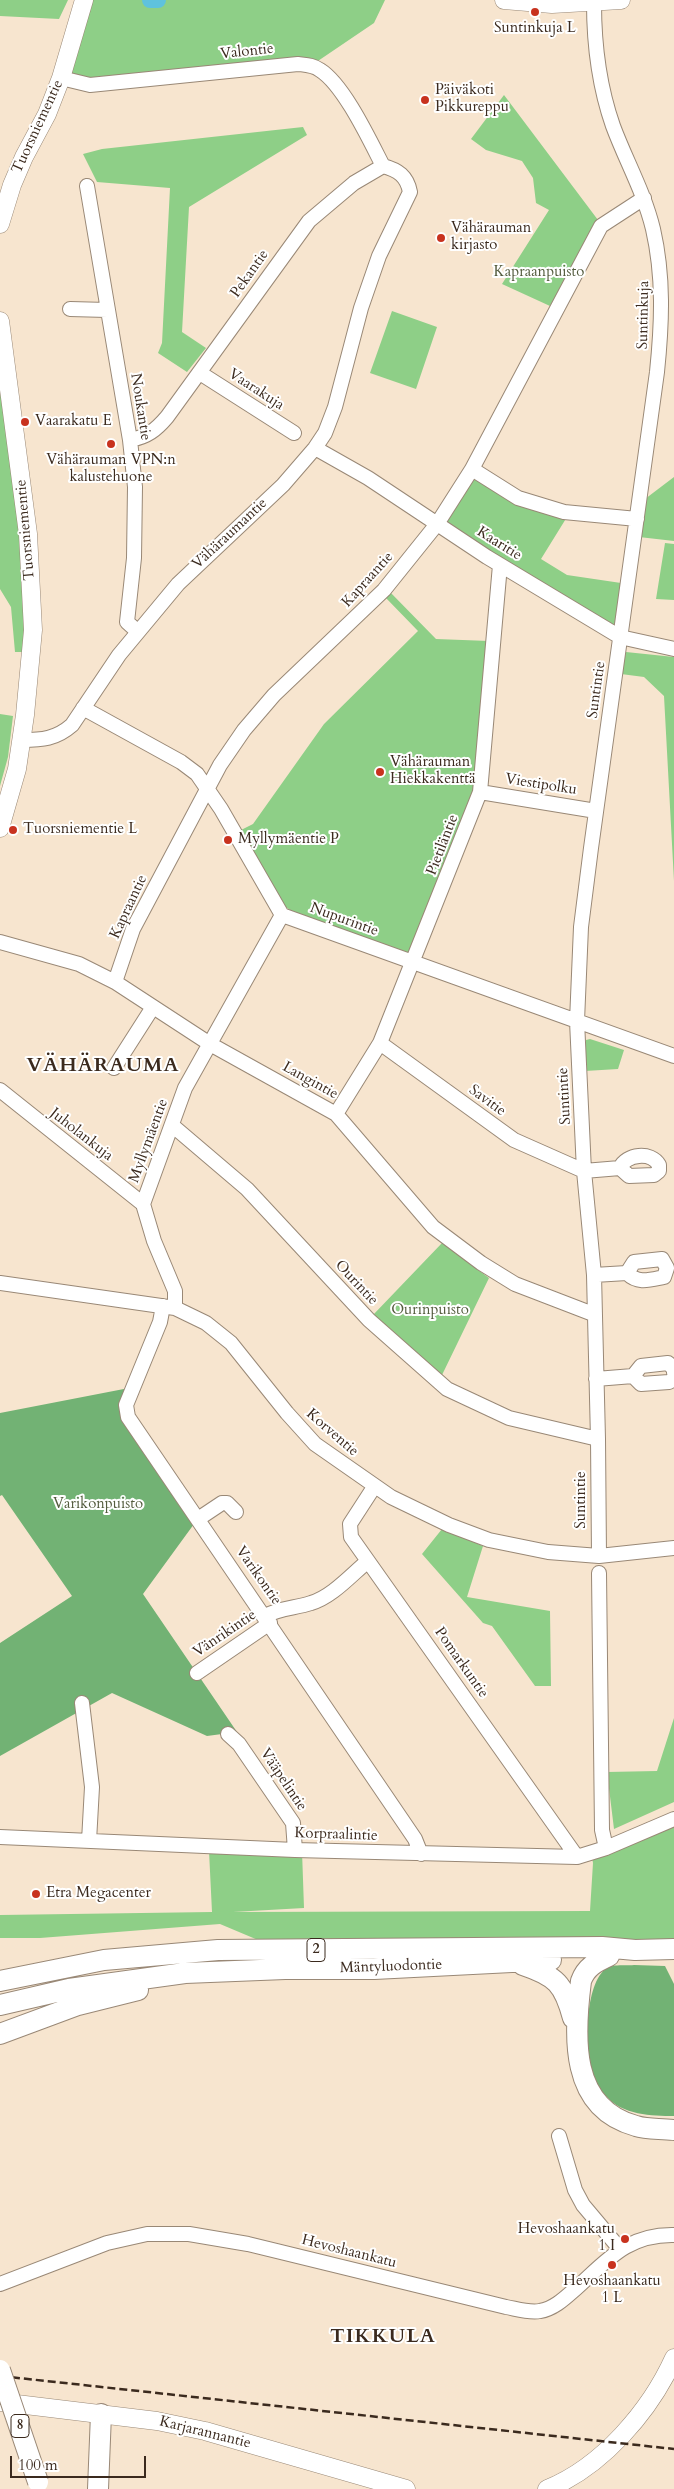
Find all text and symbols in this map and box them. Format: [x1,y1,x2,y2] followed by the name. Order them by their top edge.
[529,6,541,18] marker: Suntinkuja L
[494,20,576,38] place label: Suntinkuja L
[219,40,275,64] street label: Valontie
[8,77,68,177] street label: Tuorsniementie
[435,82,509,117] place label: Päiväkoti Pikkureppu
[419,94,431,106] marker: Päiväkoti Pikkureppu
[451,220,531,255] place label: Vähärauman kirjasto
[435,232,447,244] marker: Vähärauman kirjasto
[227,247,273,301] street label: Pekantie
[494,264,584,282] park label: Kapraanpuisto
[634,280,654,350] street label: Suntinkuja
[225,365,287,415] street label: Vaarakuja
[126,372,154,442] street label: Noukantie
[35,413,112,431] place label: Vaarakatu E
[19,416,31,428] marker: Vaarakatu E
[105,438,117,450] marker: Vähärauman VPN:n kalustehuone
[46,452,176,487] place label: Vähärauman VPN:n kalustehuone
[13,479,39,581] street label: Tuorsniementie
[189,495,271,573] street label: Vähäraumantie
[473,523,525,565] street label: Kaaritie
[338,549,398,611] street label: Kapraantie
[584,660,610,720] street label: Suntintie
[390,754,476,789] place label: Vähärauman Hiekkakenttä
[374,766,386,778] marker: Vähärauman Hiekkakenttä
[504,770,578,800] street label: Viestipolku
[423,812,463,878] street label: Pietiläntie
[23,821,137,839] place label: Tuorsniementie L
[7,824,19,836] marker: Tuorsniementie L
[238,831,339,849] place label: Myllymäentie P
[222,834,234,846] marker: Myllymäentie P
[106,872,152,942] street label: Kapraantie
[307,899,381,941] street label: Nupurintie
[25,1054,181,1078] district label: VÄHÄRAUMA
[279,1058,341,1104] street label: Langintie
[555,1067,575,1125] street label: Suntintie
[465,1082,509,1120] street label: Savitie
[125,1097,173,1185] street label: Myllymäentie
[46,1105,116,1165] street label: Juholankuja
[331,1257,381,1309] street label: Ourintie
[391,1302,469,1320] park label: Ourinpuisto
[302,1405,362,1461] street label: Korventie
[573,1471,591,1529] street label: Suntintie
[53,1496,143,1514] park label: Varikonpuisto
[231,1543,285,1609] street label: Varikontie
[190,1606,260,1662] street label: Vänrikintie
[430,1624,492,1702] street label: Pomarkuntie
[256,1745,310,1815] street label: Vääpelintie
[294,1825,378,1845] street label: Korpraalintie
[46,1885,151,1903] place label: Etra Megacenter
[30,1888,42,1900] marker: Etra Megacenter
[307,1938,325,1962] road number: 2
[339,1956,443,1978] street label: Mäntyluodontie
[518,2221,615,2256] place label: Hevoshaankatu 1 I
[300,2232,398,2272] street label: Hevoshaankatu
[619,2233,631,2245] marker: Hevoshaankatu 1 I
[606,2259,618,2271] marker: Hevoshaankatu 1 L
[563,2273,661,2308] place label: Hevoshaankatu 1 L
[329,2325,437,2349] district label: TIKKULA
[157,2413,253,2453] street label: Karjarannantie
[11,2414,29,2438] road number: 8
[12,2446,149,2478] scale bar
[18,2455,58,2475] text: 100 m

